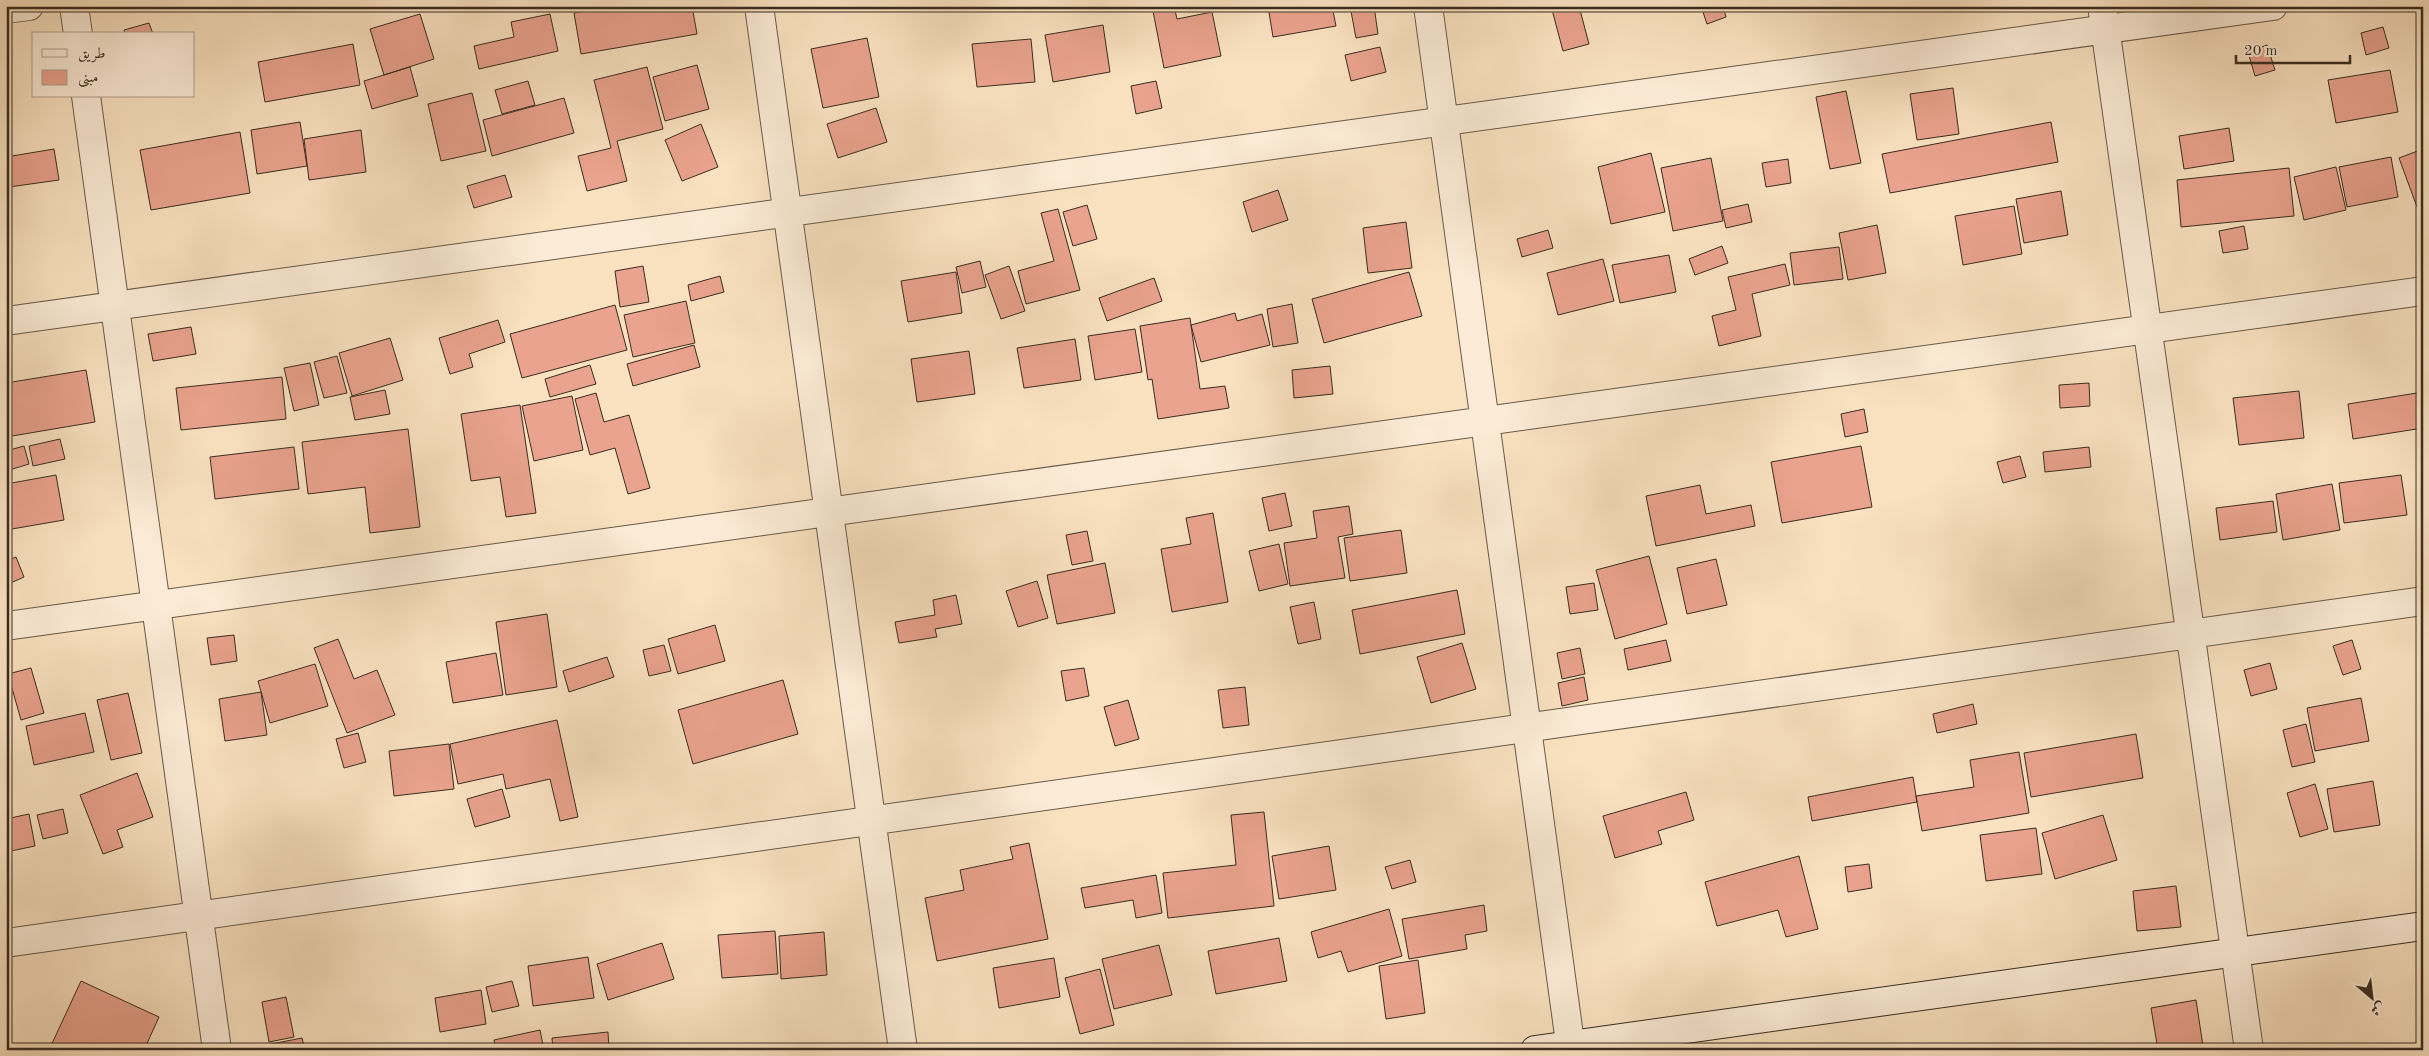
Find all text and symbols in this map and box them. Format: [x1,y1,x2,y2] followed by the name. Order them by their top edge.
[32,32,195,98] legend
[2236,32,2350,64] scale bar
[2244,44,2278,59] text: 20 m
[78,47,105,63] text: طريق
[78,71,98,88] text: مبنى
[2346,974,2396,1024] north arrow
[2368,999,2387,1018] text: ش

